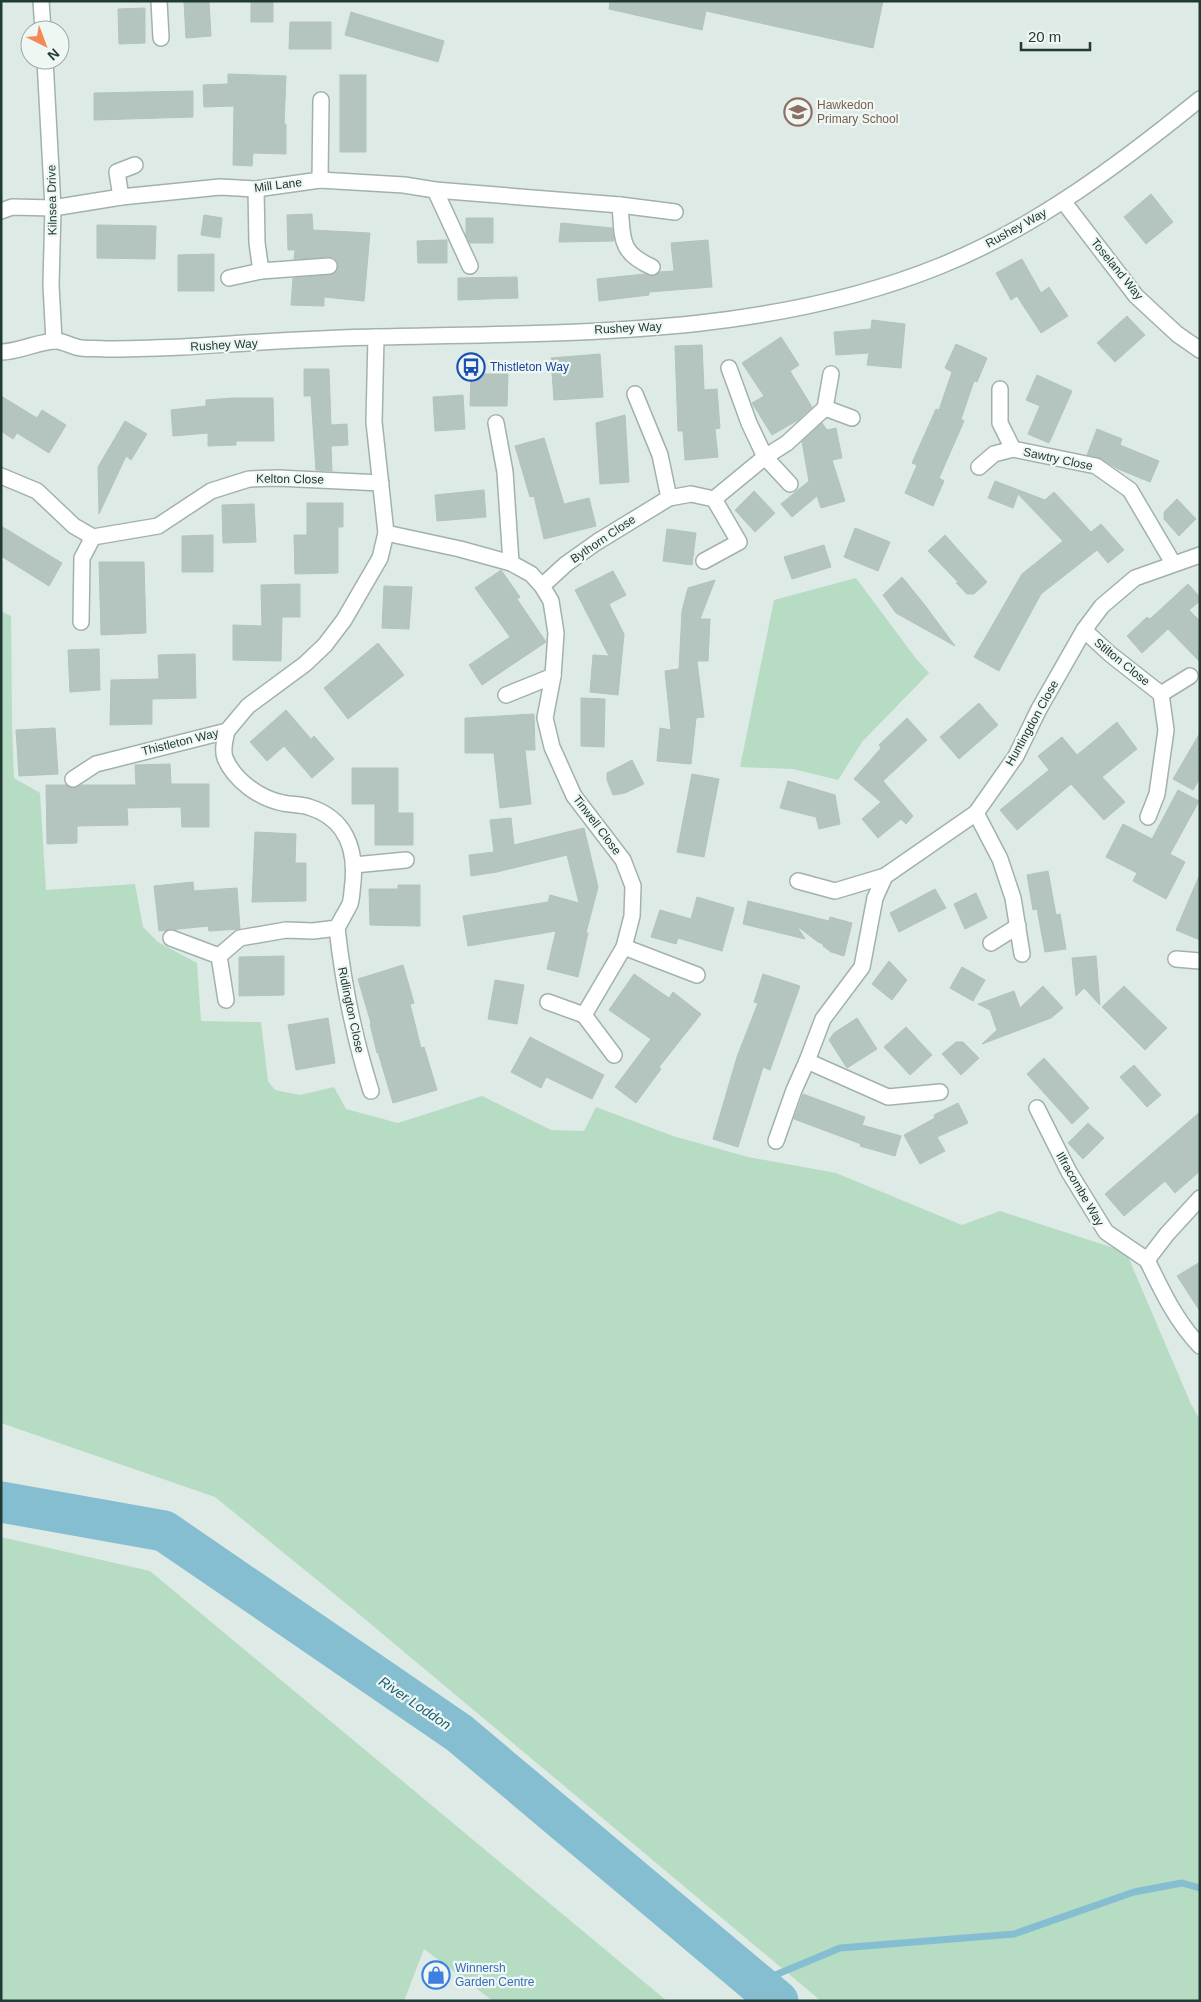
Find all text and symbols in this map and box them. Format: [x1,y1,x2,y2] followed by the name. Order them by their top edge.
[20,20,70,70] north arrow
[1021,20,1090,52] scale bar
[1028,28,1061,45] text: 20 m
[45,45,63,64] text: N
[783,97,813,127] school or university icon: Hawkedon Primary School
[817,98,898,126] place label: Hawkedon Primary School
[44,164,60,235] street label: Kilnsea Drive
[253,175,303,195] street label: Mill Lane
[983,205,1049,251] street label: Rushey Way
[1088,235,1146,303] street label: Toseland Way
[594,319,662,337] street label: Rushey Way
[190,336,258,354] street label: Rushey Way
[456,352,486,382] bus stop icon: Thistleton Way
[490,360,569,374] place label: Thistleton Way
[1022,445,1094,473] street label: Sawtry Close
[256,471,324,487] street label: Kelton Close
[568,512,638,566] street label: Bythorn Close
[1091,635,1153,689] street label: Stilton Close
[1003,678,1061,768] street label: Huntingdon Close
[140,726,220,758] street label: Thistleton Way
[570,792,624,858] street label: Tinwell Close
[335,966,367,1055] street label: Ridlington Close
[1053,1150,1107,1228] street label: Ilfracombe Way
[376,1673,454,1733] water label: River Loddon
[421,1960,451,1990] shop icon: Winnersh Garden Centre
[455,1961,535,1989] place label: Winnersh Garden Centre

